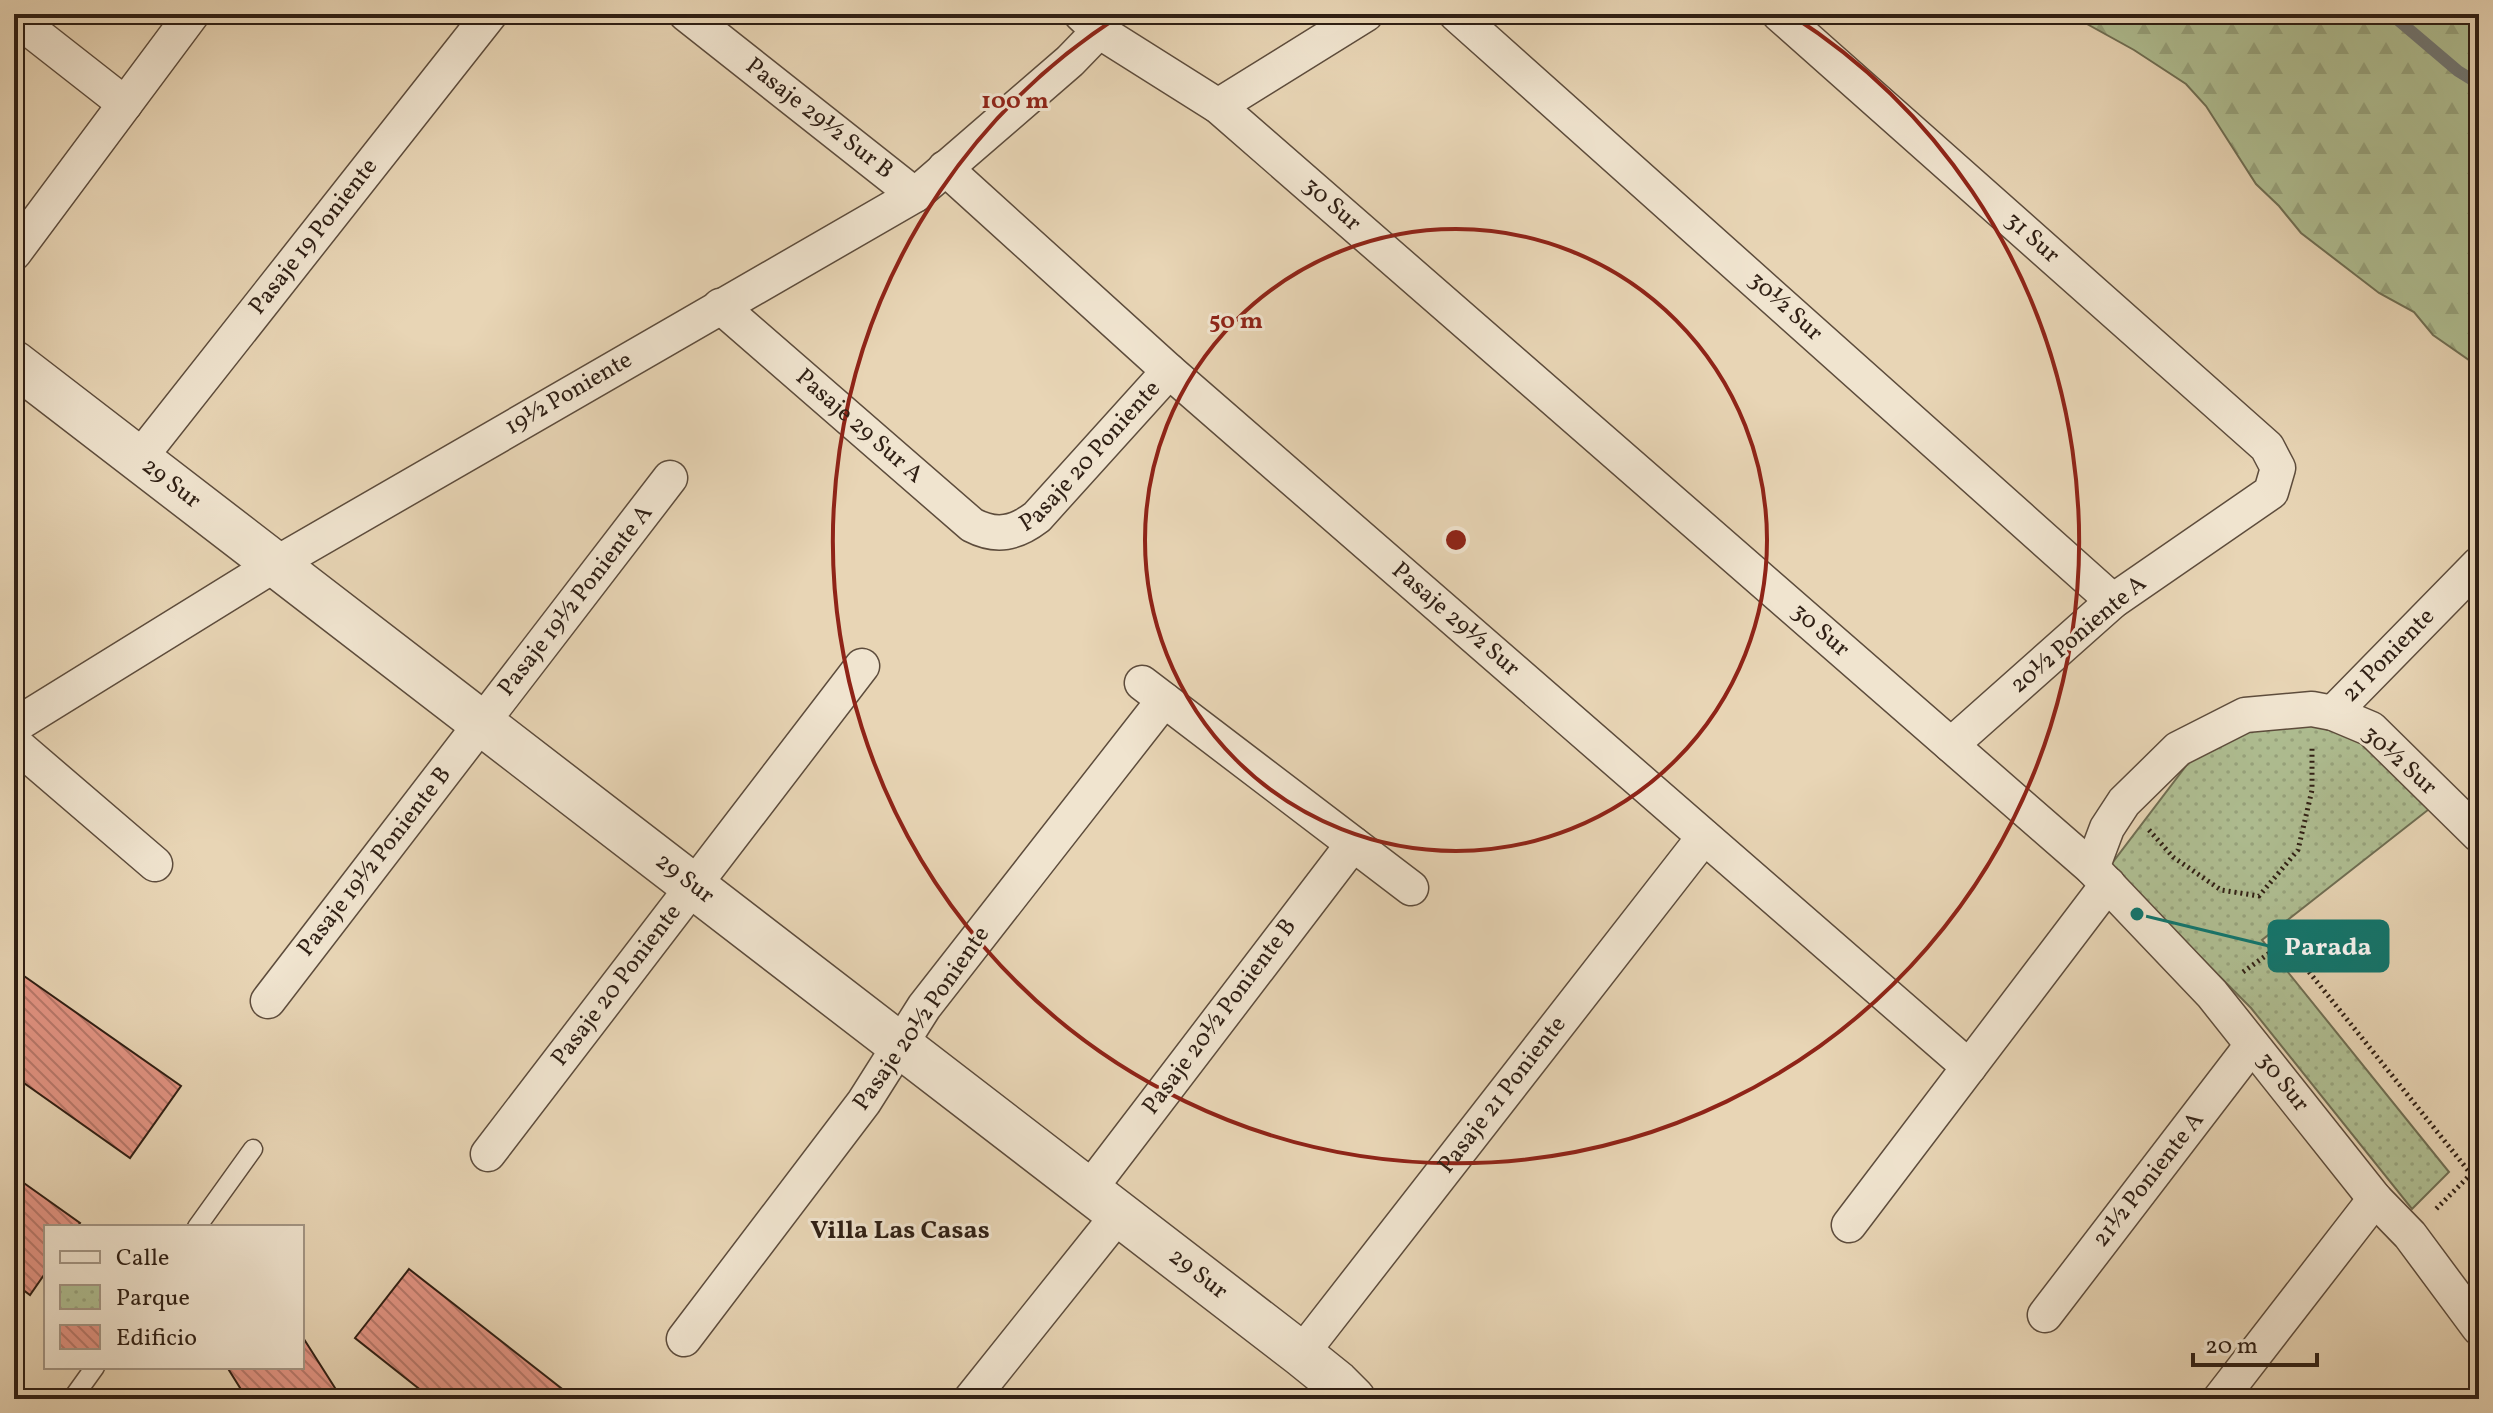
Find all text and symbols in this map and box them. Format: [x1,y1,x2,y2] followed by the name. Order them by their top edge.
[738,50,900,188] street label: Pasaje 29½ Sur B
[981,85,1049,119] text: 100 m
[241,152,386,323] street label: Pasaje 19 Poniente
[1295,170,1368,240] street label: 30 Sur
[1997,205,2067,272] street label: 31 Sur
[1740,264,1830,350] street label: 30½ Sur
[1209,305,1263,339] text: 50 m
[499,344,639,444] street label: 19½ Poniente
[787,362,930,492] street label: Pasaje 29 Sur A
[1013,373,1169,541] street label: Pasaje 20 Poniente
[134,450,208,518] street label: 29 Sur
[490,498,662,704] street label: Pasaje 19½ Poniente A
[1442,526,1470,554] centre of rings
[1383,555,1527,685] street label: Pasaje 29½ Sur
[2003,568,2155,702] street label: 20½ Poniente A
[1783,596,1857,666] street label: 30 Sur
[2335,601,2443,711] street label: 21 Poniente
[2354,718,2444,804] street label: 30½ Sur
[290,760,460,964] street label: Pasaje 19½ Poniente B
[647,845,721,913] street label: 29 Sur
[544,898,690,1074] street label: Pasaje 20 Poniente
[1135,912,1305,1122] street label: Pasaje 20½ Poniente B
[845,920,999,1118] street label: Pasaje 20½ Poniente
[2269,921,2388,971] callout: Parada
[2284,930,2372,966] text: Parada
[1430,1009,1575,1181] street label: Pasaje 21 Poniente
[2248,1045,2317,1120] street label: 30 Sur
[2085,1105,2213,1255] street label: 21½ Poniente A
[810,1213,990,1249] district label: Villa Las Casas
[44,1225,304,1369] legend
[1161,1241,1235,1308] street label: 29 Sur
[116,1242,169,1276] text: Calle
[116,1282,190,1316] text: Parque
[2193,1317,2317,1367] scale bar
[116,1322,197,1356] text: Edificio
[2205,1330,2258,1364] text: 20 m

